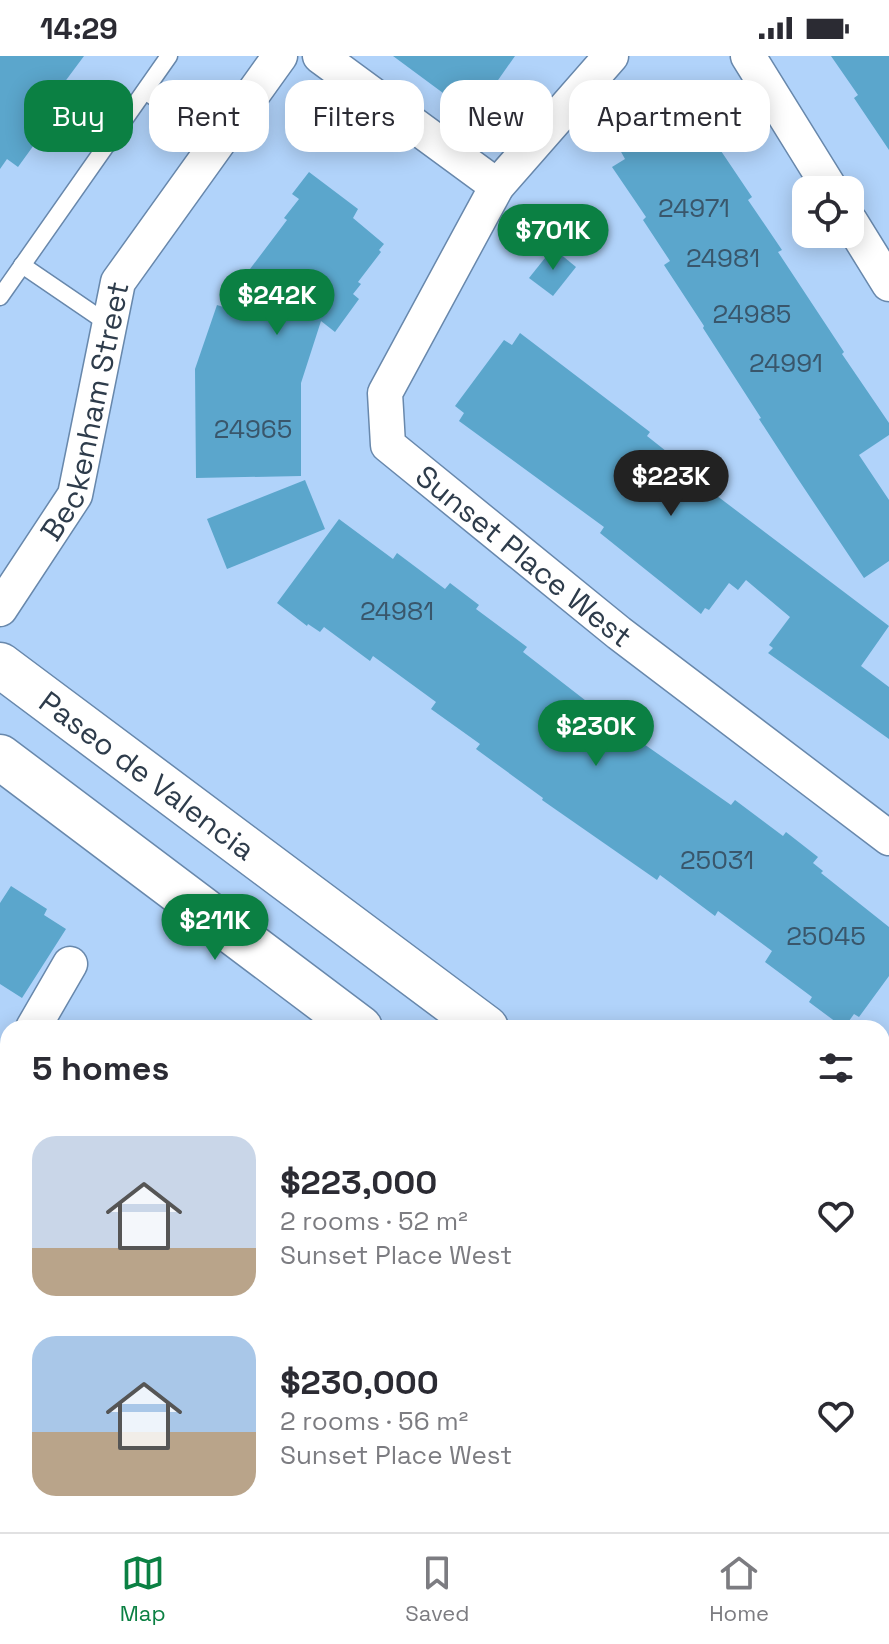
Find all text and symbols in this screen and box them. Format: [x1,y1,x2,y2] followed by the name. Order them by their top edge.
[40,9,118,48] text: 14:29
[24,80,133,152] chip: Buy
[149,80,269,152] chip: Rent
[285,80,424,152] chip: Filters
[440,80,553,152] chip: New
[569,80,770,152] chip: Apartment
[792,176,864,248] map controls
[792,176,864,248] button: locate
[658,191,730,225] house number: 24971
[497,204,609,272] pin: $701K
[516,213,590,247] text: $701K
[686,241,760,275] house number: 24981
[221,269,333,337] pin: $242K
[31,278,137,548] street label: Beckenham Street
[237,278,317,312] text: $242K
[713,297,791,331] house number: 24985
[749,346,823,380] house number: 24991
[214,412,292,446] house number: 24965
[615,450,727,518] pin: $223K
[408,456,640,656] street label: Sunset Place West
[632,459,710,493] text: $223K
[360,594,434,628] house number: 24981
[32,682,263,868] street label: Paseo de Valencia
[540,700,652,768] pin: $230K
[556,709,636,743] text: $230K
[680,843,754,877] house number: 25031
[159,894,271,962] pin: $211K
[180,903,250,937] text: $211K
[786,919,866,953] house number: 25045
[814,1046,858,1090] icon: filters
[32,1047,169,1090] text: 5 homes
[280,1161,437,1204] text: $223,000
[96,1168,192,1264] icon: home
[814,1194,858,1238] icon: heart
[280,1204,468,1238] text: 2 rooms · 52 m²
[280,1238,512,1272] text: Sunset Place West
[280,1361,439,1404] text: $230,000
[96,1368,192,1464] icon: home
[814,1394,858,1438] icon: heart
[280,1404,468,1438] text: 2 rooms · 56 m²
[280,1438,512,1472] text: Sunset Place West
[120,1551,166,1627] tab: Map
[405,1551,470,1627] tab: Saved
[709,1551,769,1627] tab: Home

